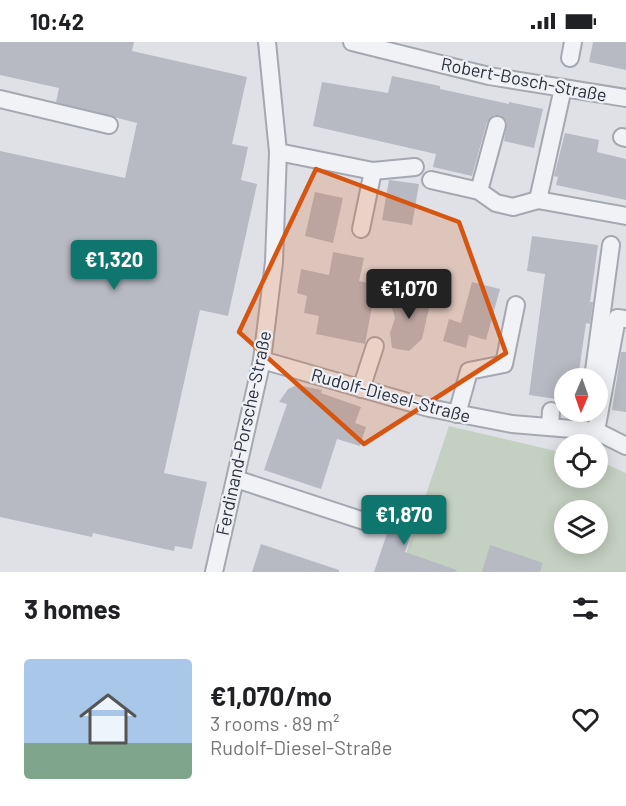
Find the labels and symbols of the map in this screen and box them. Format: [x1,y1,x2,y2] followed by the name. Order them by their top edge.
[439,52,609,106] street label: Robert-Bosch-Straße
[65,240,163,291] pin: €1,320
[360,269,458,320] pin: €1,070
[211,329,275,537] street label: Ferdinand-Porsche-Straße
[309,363,473,427] street label: Rudolf-Diesel-Straße
[554,368,608,422] north arrow
[355,495,453,546] pin: €1,870

